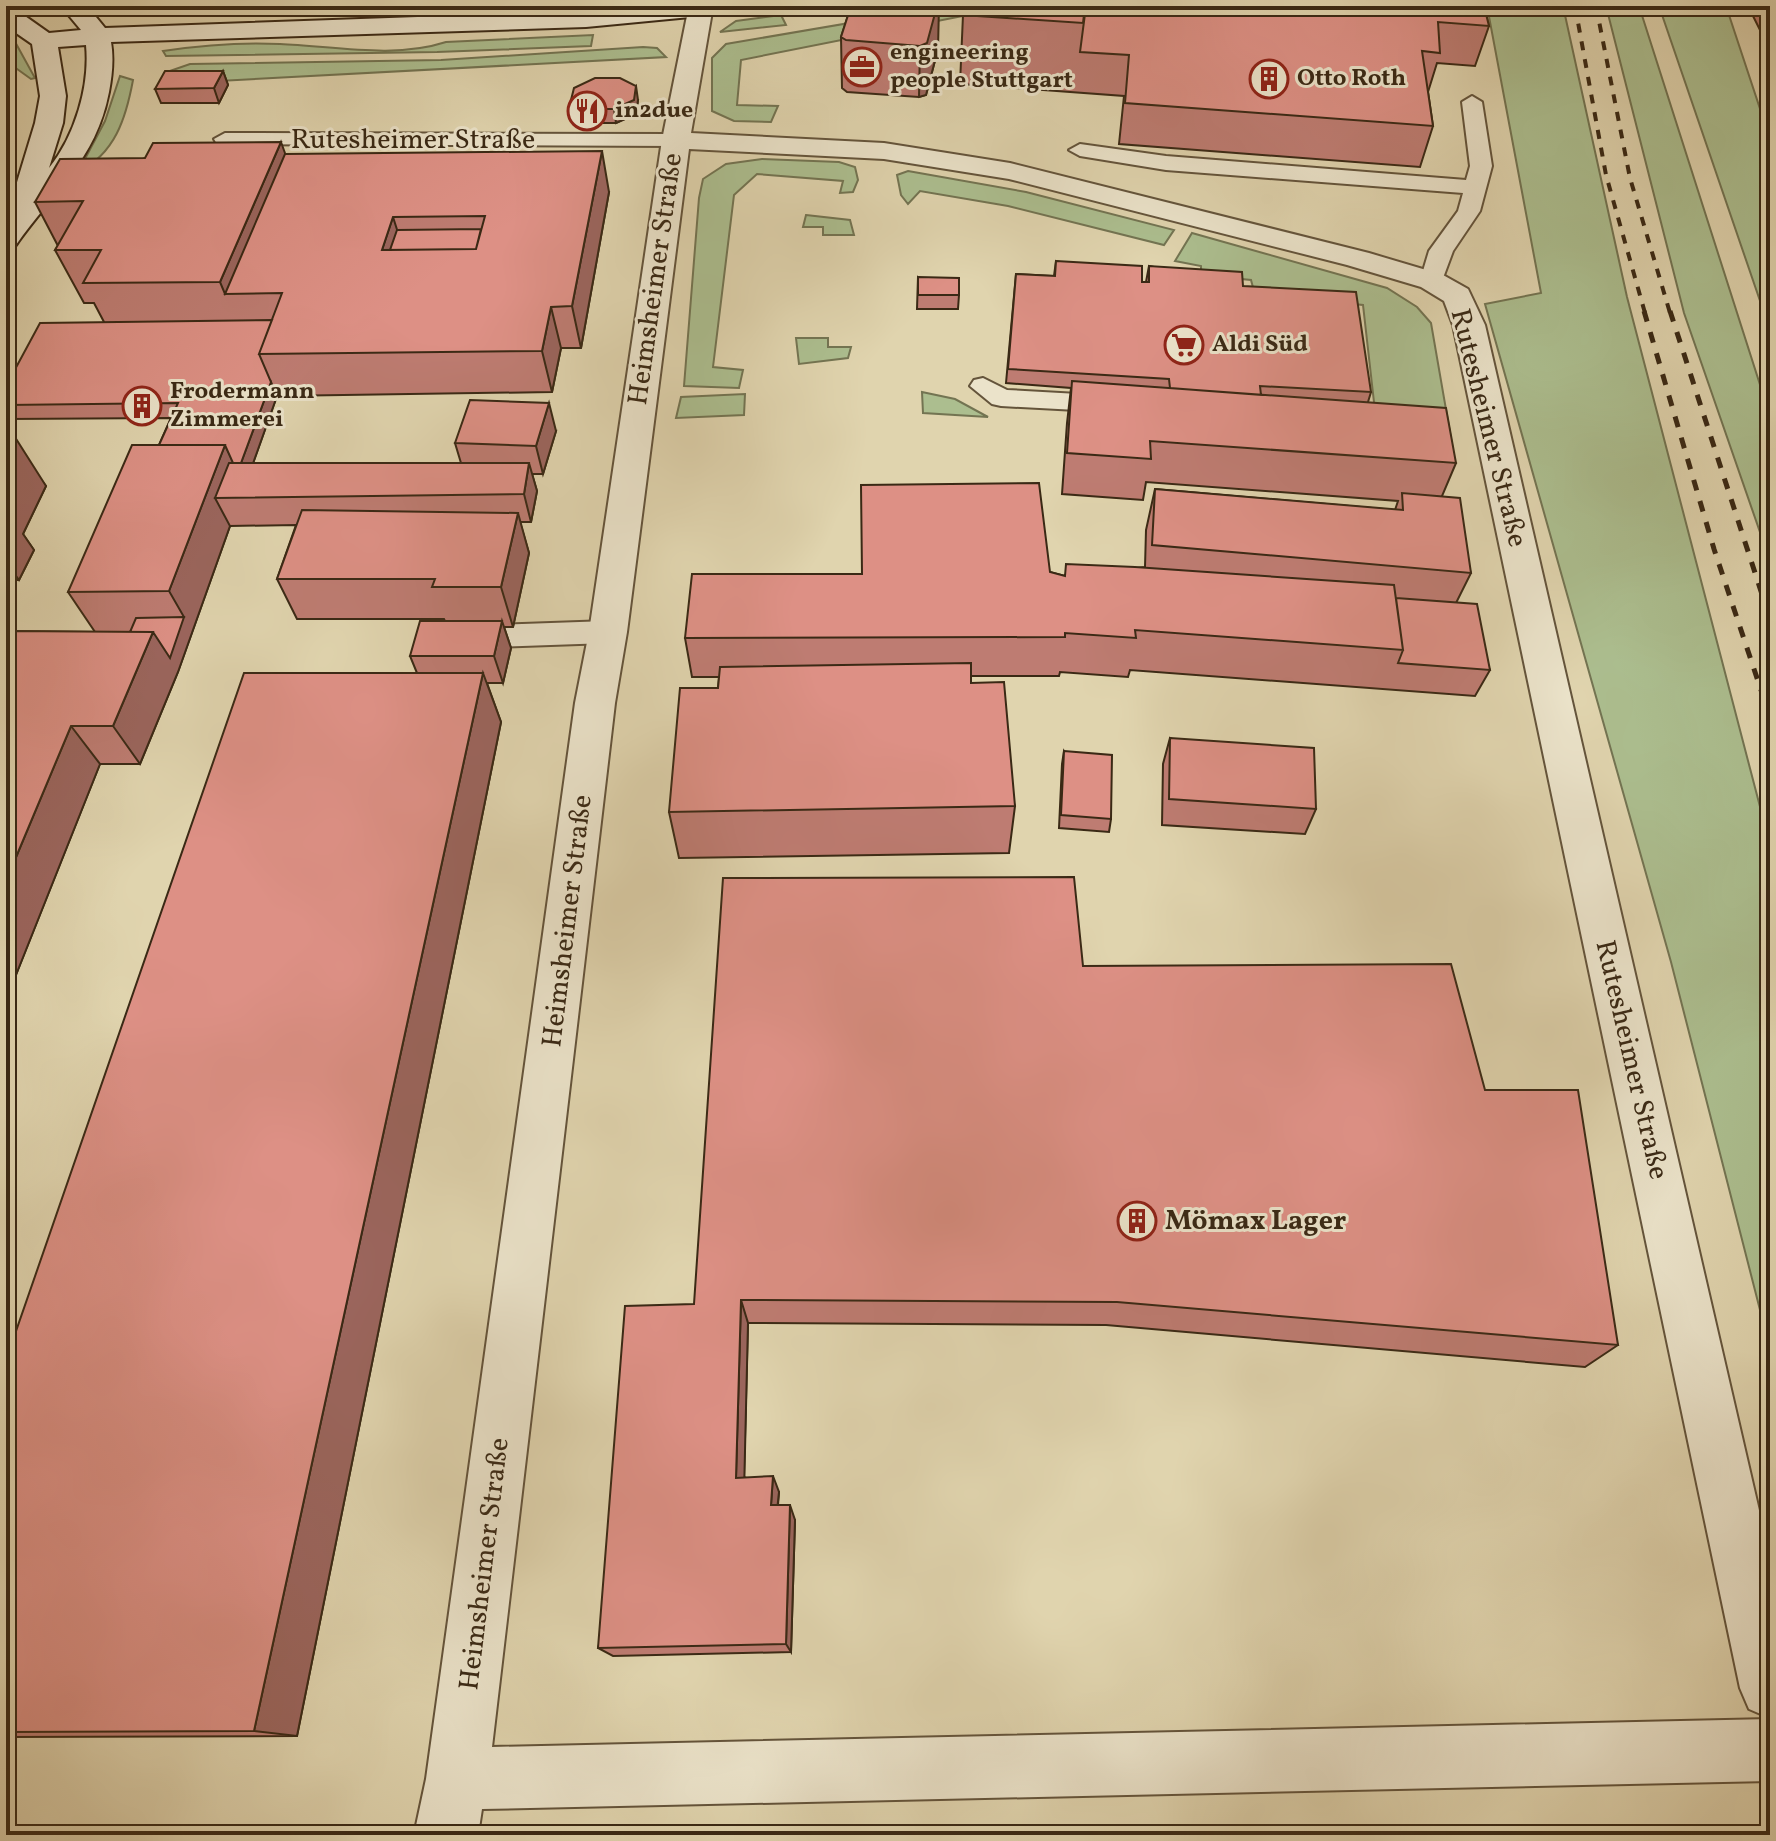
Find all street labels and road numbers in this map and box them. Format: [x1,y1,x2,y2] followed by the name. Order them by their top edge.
[291,121,535,160] street label: Rutesheimer Straße
[619,150,693,408] street label: Heimsheimer Straße
[1440,305,1536,551] street label: Rutesheimer Straße
[533,792,603,1050] street label: Heimsheimer Straße
[1584,936,1678,1184] street label: Rutesheimer Straße
[450,1435,520,1693] street label: Heimsheimer Straße

